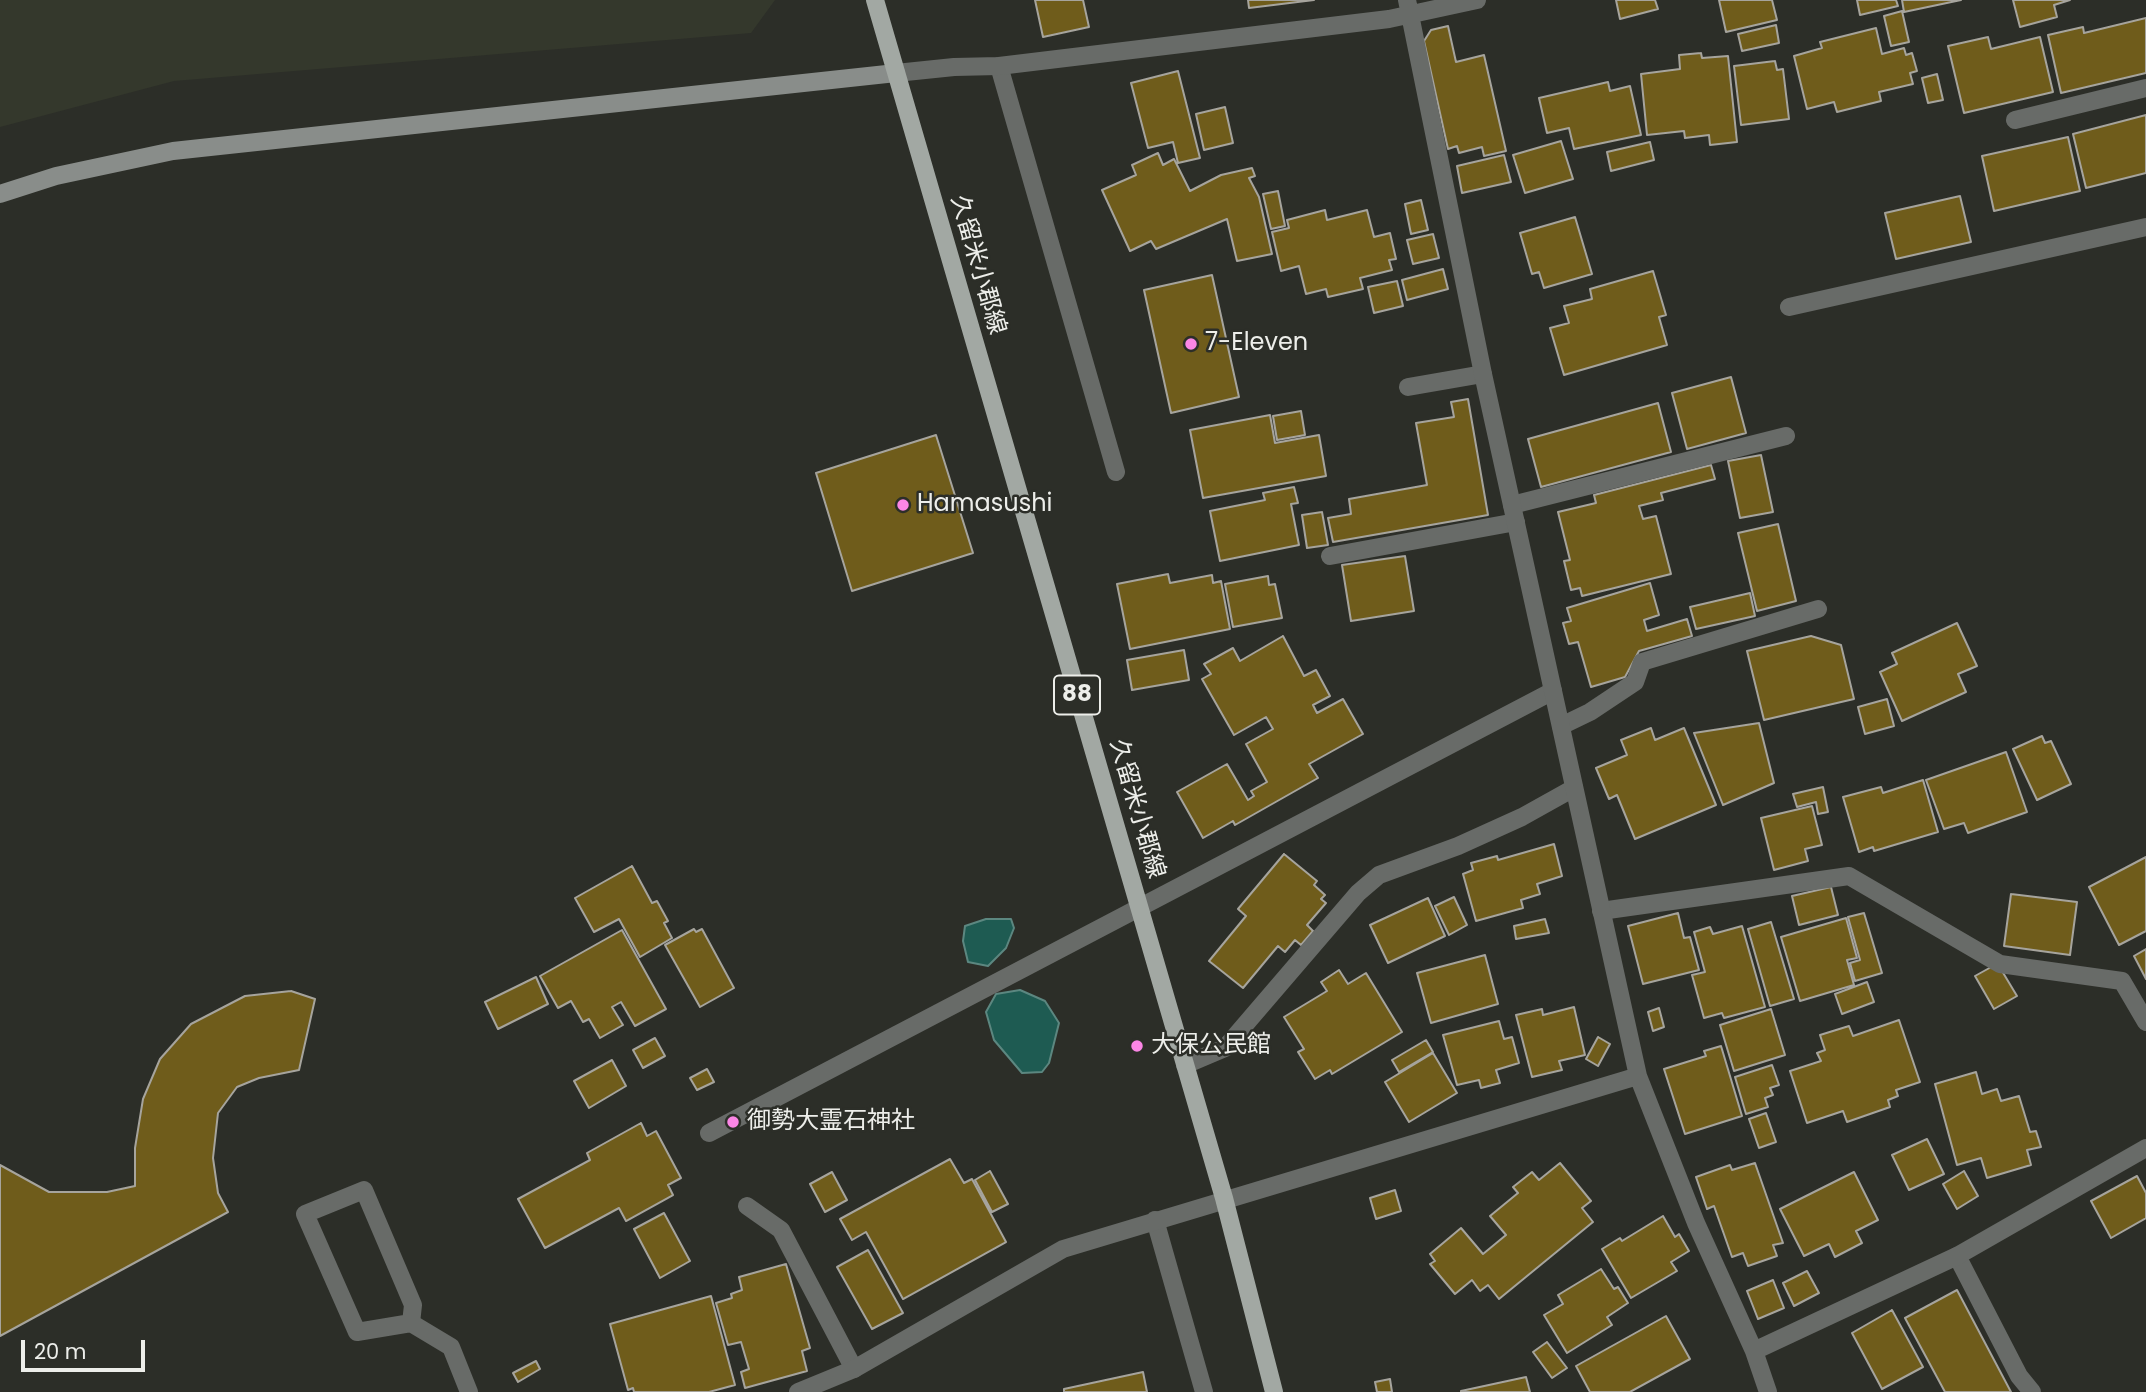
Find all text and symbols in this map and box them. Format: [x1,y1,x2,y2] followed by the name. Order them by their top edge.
[943,192,1011,338] street label: 久留米小郡線
[1205,330,1308,358] place label: 7-Eleven
[1183,336,1199,352] marker: 7-Eleven
[917,491,1052,519] place label: Hamasushi
[895,497,911,513] marker: Hamasushi
[1054,676,1100,715] road number: 88
[1102,736,1170,882] street label: 久留米小郡線
[1151,1032,1271,1060] place label: 大保公民館
[1129,1038,1145,1054] marker: 大保公民館
[747,1108,915,1136] place label: 御勢大霊石神社
[725,1114,741,1130] marker: 御勢大霊石神社
[24,1326,149,1370] scale bar
[34,1337,87,1366] text: 20 m

